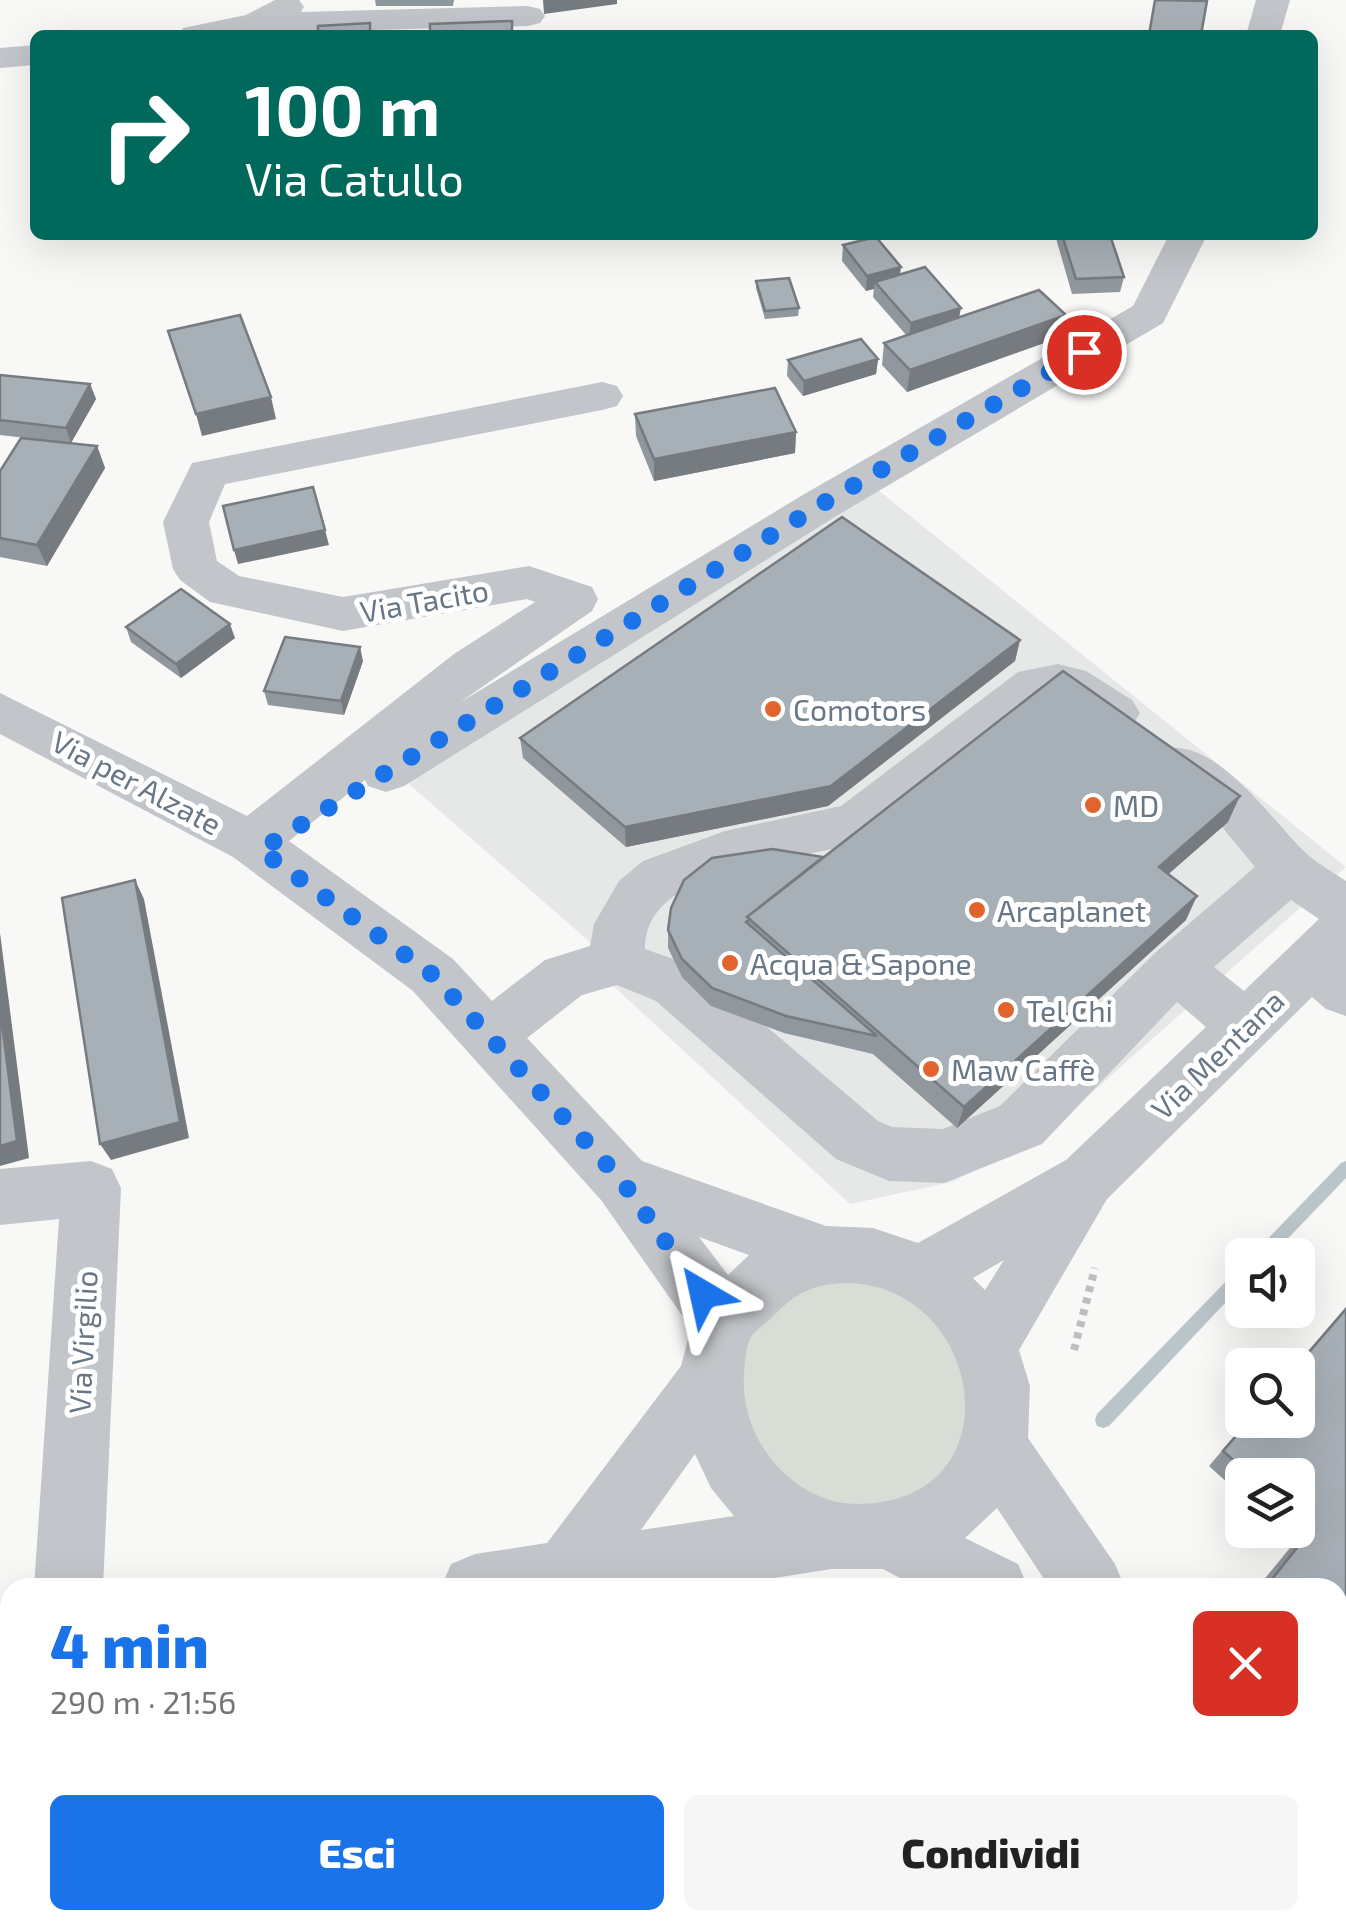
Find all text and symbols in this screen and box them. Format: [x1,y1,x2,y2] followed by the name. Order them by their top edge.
[245,66,440,150] text: 100 m
[80,70,210,200] icon: right
[245,151,464,205] text: Via Catullo
[1042,310,1127,395] pin
[1057,325,1112,380] icon: arrive
[357,571,491,629] street label: Via Tacito
[793,691,926,727] place label: Comotors
[762,698,784,720] marker: Comotors
[46,722,228,842] street label: Via per Alzate
[1113,787,1159,823] place label: MD
[1082,794,1104,816] marker: MD
[997,892,1146,928] place label: Arcaplanet
[966,899,988,921] marker: Arcaplanet
[750,945,972,981] place label: Acqua & Sapone
[719,952,741,974] marker: Acqua & Sapone
[1143,982,1291,1126] street label: Via Mentana
[1026,992,1113,1028] place label: Tel Chi
[995,999,1017,1021] marker: Tel Chi
[951,1051,1095,1087] place label: Maw Caffè
[920,1058,942,1080] marker: Maw Caffè
[1225,1238,1315,1548] map controls
[1225,1238,1315,1328] button: sound
[651,1242,755,1346] position arrow
[60,1269,104,1415] street label: Via Virgilio
[1225,1348,1315,1438] button: search
[1225,1458,1315,1548] button: layers
[50,1608,209,1680] text: 4 min
[1193,1611,1298,1716] button: close
[50,1682,236,1720] text: 290 m · 21:56
[50,1795,664,1910] button: Esci
[684,1795,1298,1910] button: Condividi

